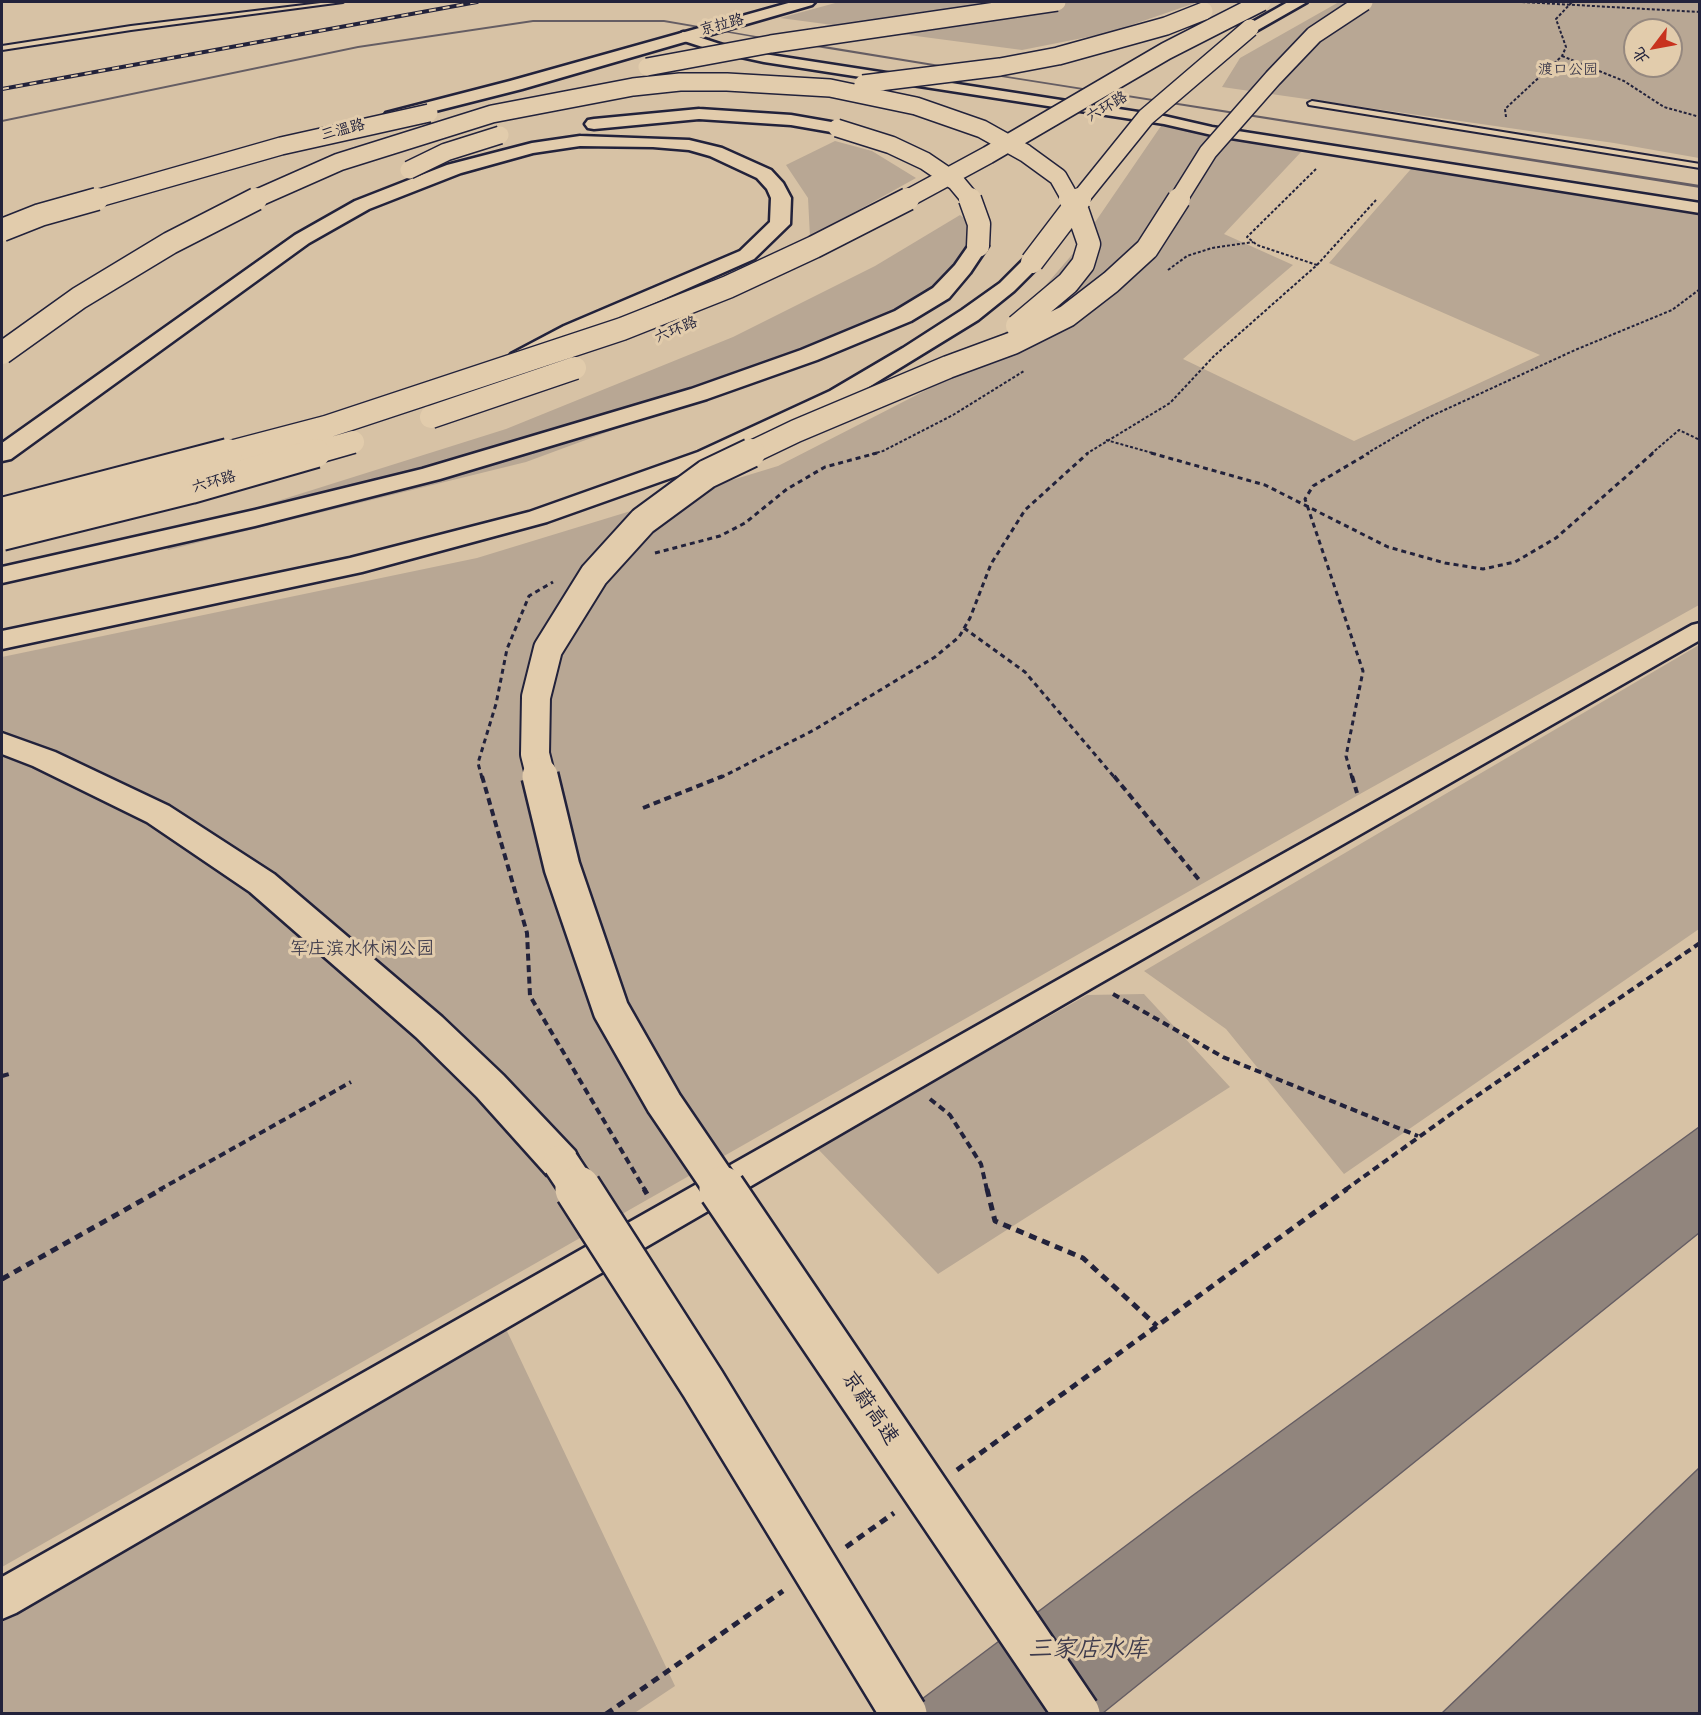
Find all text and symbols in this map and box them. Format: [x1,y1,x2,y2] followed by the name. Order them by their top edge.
[698,10,746,40] street label: 京拉路
[1623,18,1683,78] north arrow
[1625,43,1654,70] text: 北
[1538,61,1598,79] park label: 渡口公园
[1083,88,1131,126] street label: 六环路
[319,115,367,145] street label: 三温路
[652,313,700,347] street label: 六环路
[190,467,238,497] street label: 六环路
[290,938,434,960] park label: 军庄滨水休闲公园
[836,1366,904,1450] street label: 京蔚高速
[1028,1635,1148,1663] water label: 三家店水库

